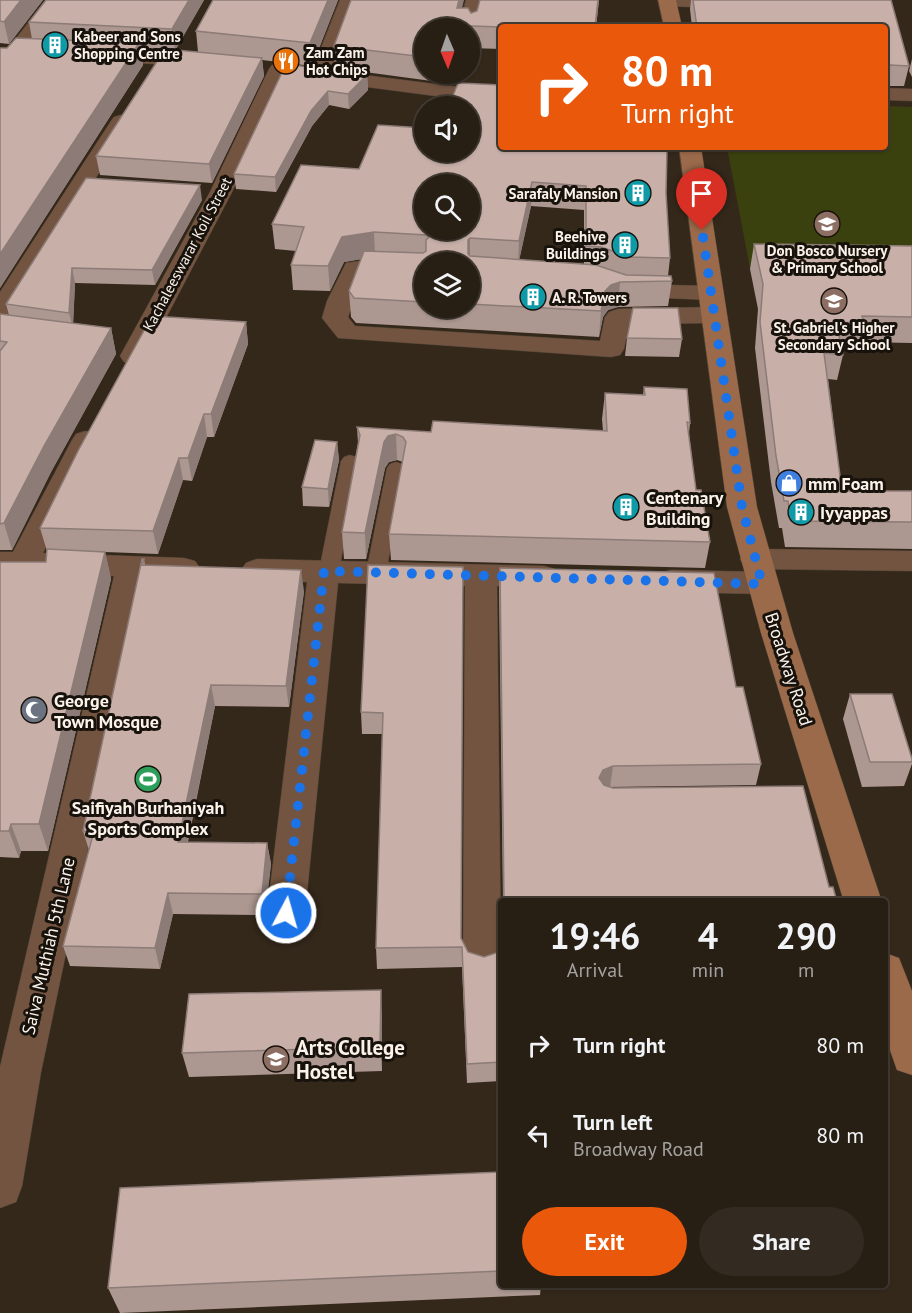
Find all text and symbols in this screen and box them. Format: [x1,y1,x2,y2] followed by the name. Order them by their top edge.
[414,18,480,84] north arrow
[414,18,480,318] map controls
[74,27,181,63] place label: Kabeer and Sons Shopping Centre
[40,30,70,60] building icon: Kabeer and Sons Shopping Centre
[306,43,368,79] place label: Zam Zam Hot Chips
[621,43,713,98] text: 80 m
[271,46,301,76] restaurant icon: Zam Zam Hot Chips
[522,48,600,126] icon: right
[414,96,480,162] button: sound
[621,96,734,130] text: Turn right
[676,168,727,230] pin
[138,174,236,334] street label: Kachaleeswarar Koil Street
[414,174,480,240] button: search
[685,177,718,210] icon: arrive
[623,178,653,208] building icon: Sarafaly Mansion
[509,184,618,203] place label: Sarafaly Mansion
[812,209,842,239] school or university icon: Don Bosco Nursery & Primary School
[546,227,606,263] place label: Beehive Buildings
[610,230,640,260] building icon: Beehive Buildings
[767,241,888,277] place label: Don Bosco Nursery & Primary School
[414,252,480,318] button: layers
[518,282,548,312] building icon: A. R. Towers
[819,286,849,316] school or university icon: St. Gabriel's Higher Secondary School
[552,288,627,307] place label: A. R. Towers
[773,318,895,354] place label: St. Gabriel's Higher Secondary School
[774,468,804,498] shop icon: mm Foam
[808,472,884,495] place label: mm Foam
[646,486,724,530] place label: Centenary Building
[611,492,641,522] building icon: Centenary Building
[786,497,816,527] building icon: Iyyappas
[820,501,888,524] place label: Iyyappas
[760,609,818,729] street label: Broadway Road
[54,689,159,733] place label: George Town Mosque
[19,695,49,725] mosque icon: George Town Mosque
[133,764,163,794] sports icon: Saifiyah Burhaniyah Sports Complex
[72,796,224,840] place label: Saifiyah Burhaniyah Sports Complex
[16,855,80,1037] street label: Saiva Muthiah 5th Lane
[254,881,318,945] position arrow
[549,912,641,959] text: 19:46
[698,912,718,959] text: 4
[776,912,837,959] text: 290
[567,957,623,983] text: Arrival
[692,957,724,983] text: min
[798,957,814,983] text: m
[522,1029,555,1062] icon: right
[573,1031,665,1059] text: Turn right
[816,1031,864,1059] text: 80 m
[296,1034,405,1085] place label: Arts College Hostel
[261,1044,291,1074] school or university icon: Arts College Hostel
[573,1108,653,1136] text: Turn left
[522,1119,555,1152] icon: left
[816,1121,864,1149] text: 80 m
[573,1136,704,1162] text: Broadway Road
[522,1207,687,1276] button: Exit
[699,1207,864,1276] button: Share

